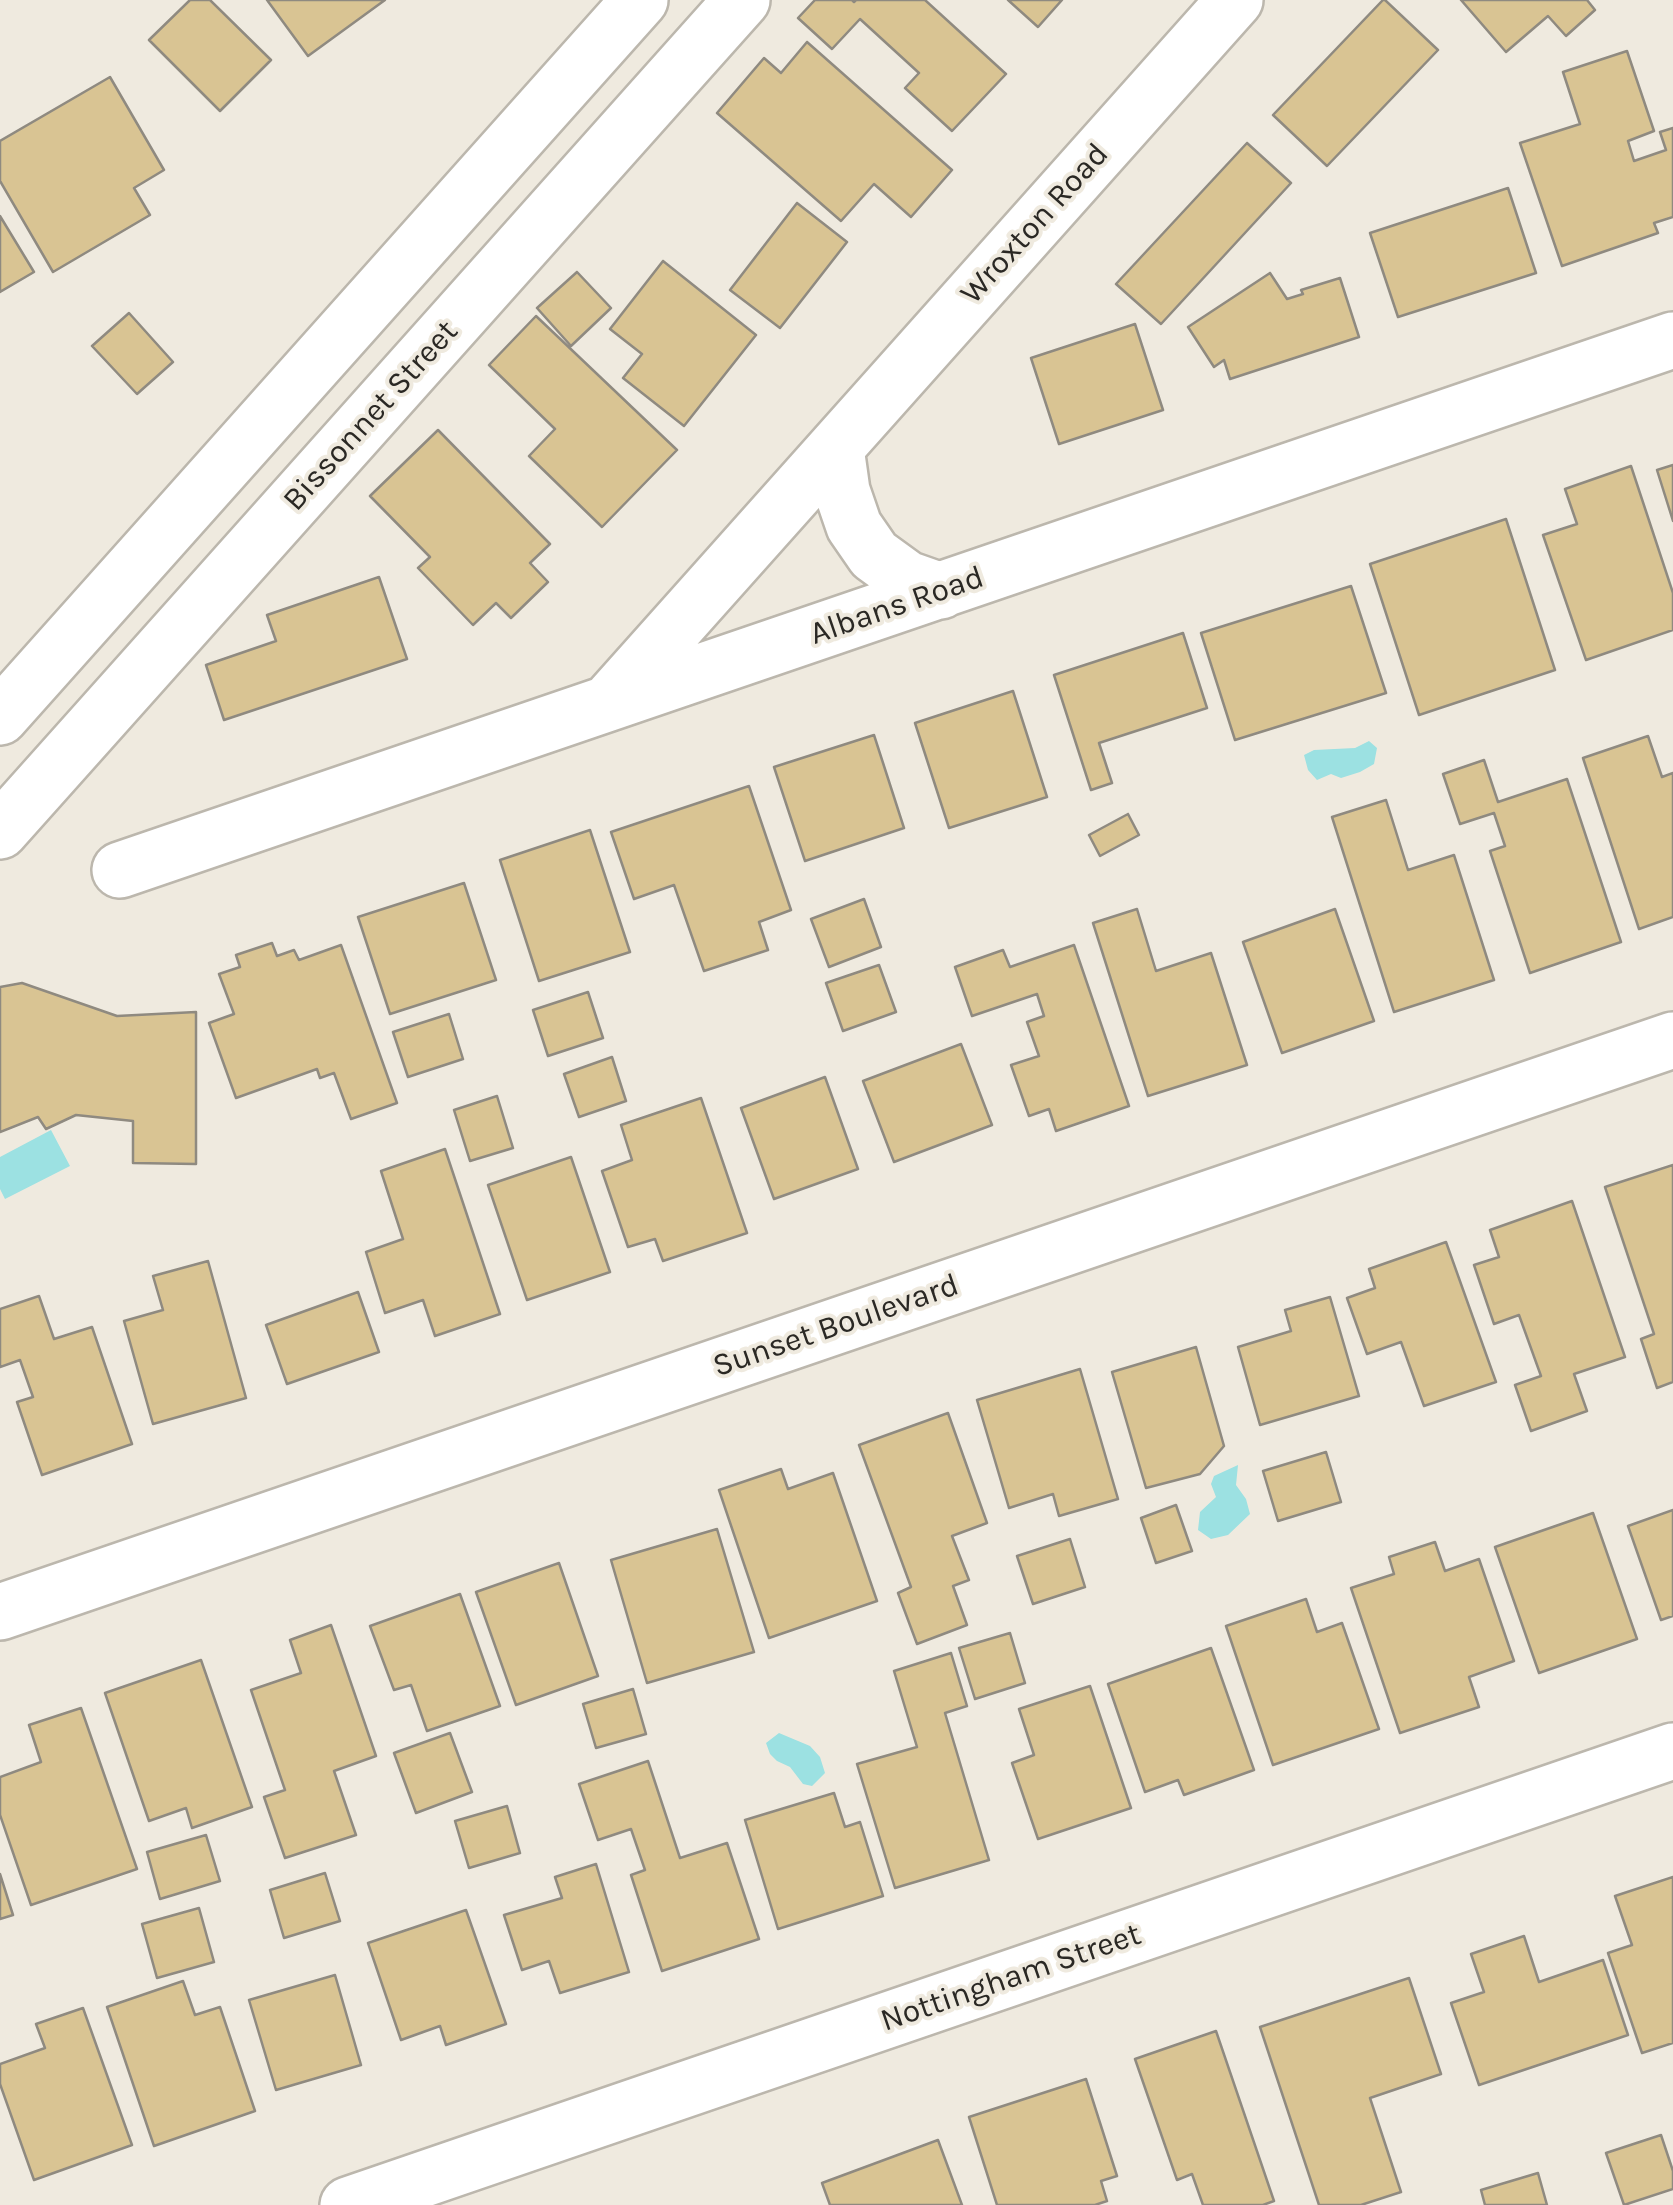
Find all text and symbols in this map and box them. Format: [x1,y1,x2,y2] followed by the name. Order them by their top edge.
[953,136,1117,312] street label: Wroxton Road
[275,313,467,519] street label: Bissonnet Street
[805,558,989,654] street label: Albans Road
[708,1266,964,1386] street label: Sunset Boulevard
[876,1915,1146,2041] street label: Nottingham Street

